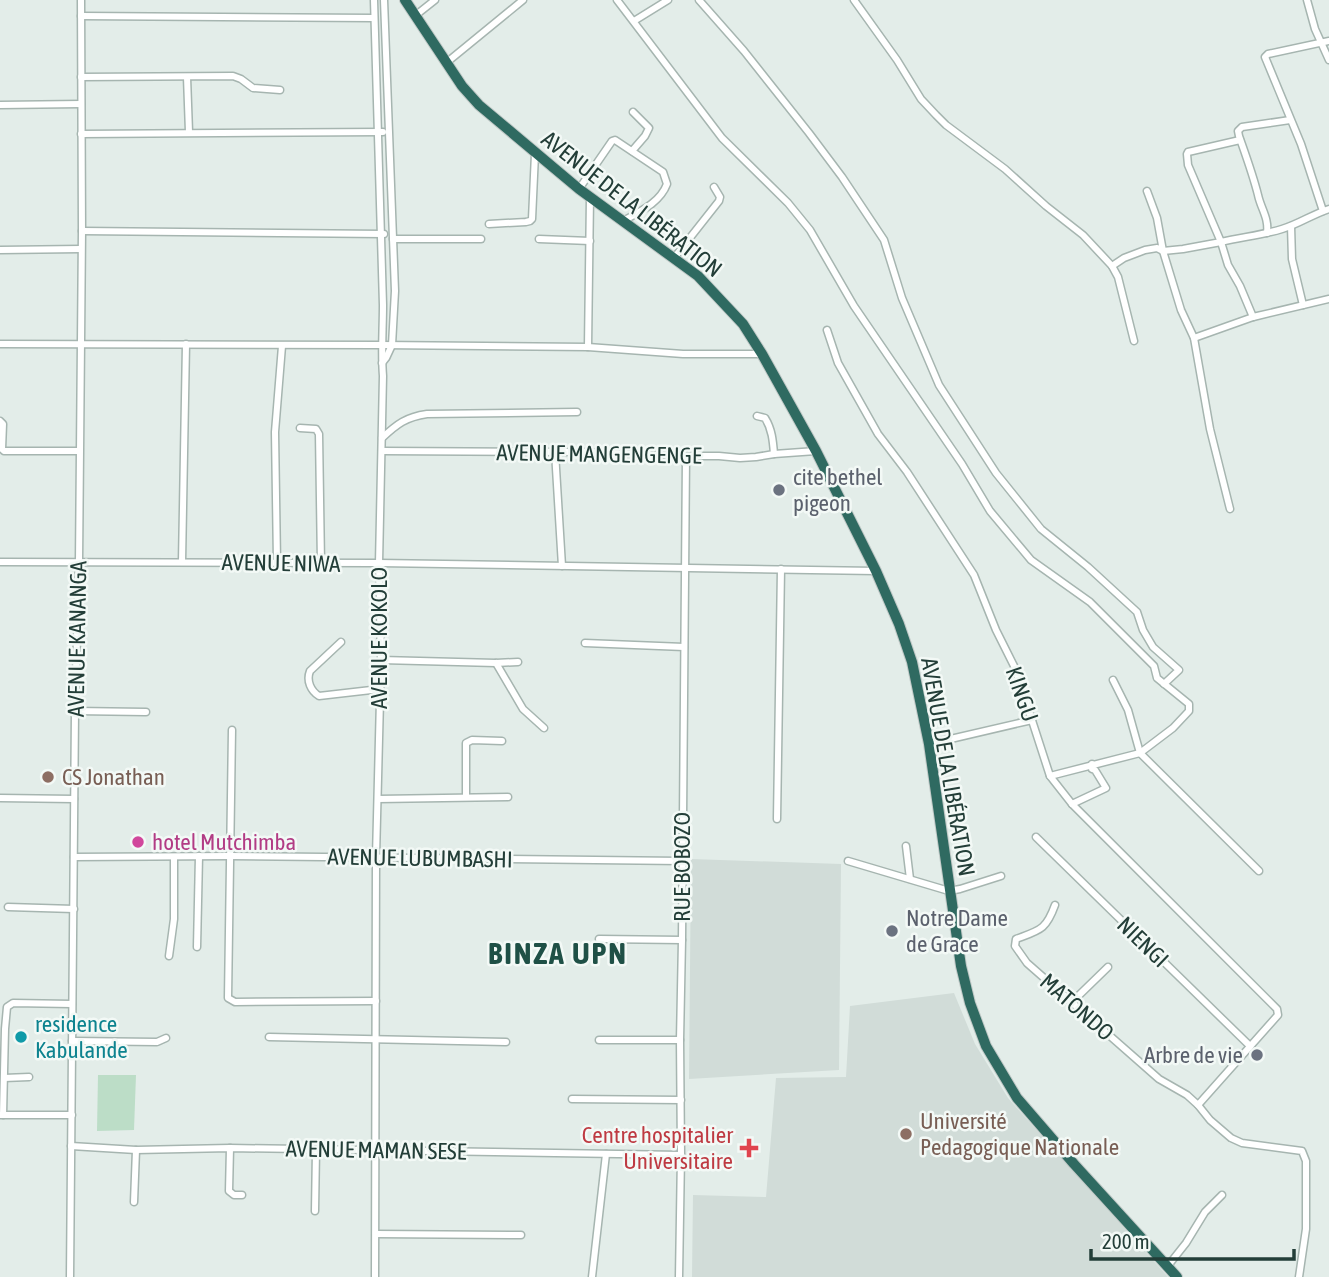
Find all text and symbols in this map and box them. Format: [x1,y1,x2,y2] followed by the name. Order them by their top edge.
[537,126,727,282] street label: AVENUE DE LA LIBÉRATION
[496,439,702,469] street label: AVENUE MANGENGENGE
[793,464,882,516] place label: cite bethel pigeon
[771,482,787,498] marker: cite bethel pigeon
[221,549,341,577] street label: AVENUE NIWA
[63,560,91,717] street label: AVENUE KANANGA
[366,567,392,709] street label: AVENUE KOKOLO
[916,656,980,878] street label: AVENUE DE LA LIBÉRATION
[1001,663,1043,725] street label: KINGU
[62,764,165,790] place label: CS Jonathan
[40,769,56,785] marker: CS Jonathan
[669,812,695,922] street label: RUE BOBOZO
[152,829,296,855] place label: hotel Mutchimba
[130,834,146,850] marker: hotel Mutchimba
[327,843,513,873] street label: AVENUE LUBUMBASHI
[906,905,1008,957] place label: Notre Dame de Grace
[1112,912,1174,972] street label: NIENGI
[884,923,900,939] marker: Notre Dame de Grace
[488,936,628,970] district label: BINZA UPN
[1035,968,1119,1046] street label: MATONDO
[35,1011,128,1063] place label: residence Kabulande
[13,1029,29,1045] marker: residence Kabulande
[1144,1042,1243,1068] place label: Arbre de vie
[1249,1047,1265,1063] marker: Arbre de vie
[920,1108,1119,1160] place label: Université Pedagogique Nationale
[582,1122,734,1174] place label: Centre hospitalier Universitaire
[898,1126,914,1142] marker: Université Pedagogique Nationale
[285,1135,467,1165] street label: AVENUE MAMAN SESE
[739,1138,759,1158] marker: Centre hospitalier Universitaire
[1091,1218,1294,1262] scale bar
[1102,1229,1150,1253] text: 200 m

